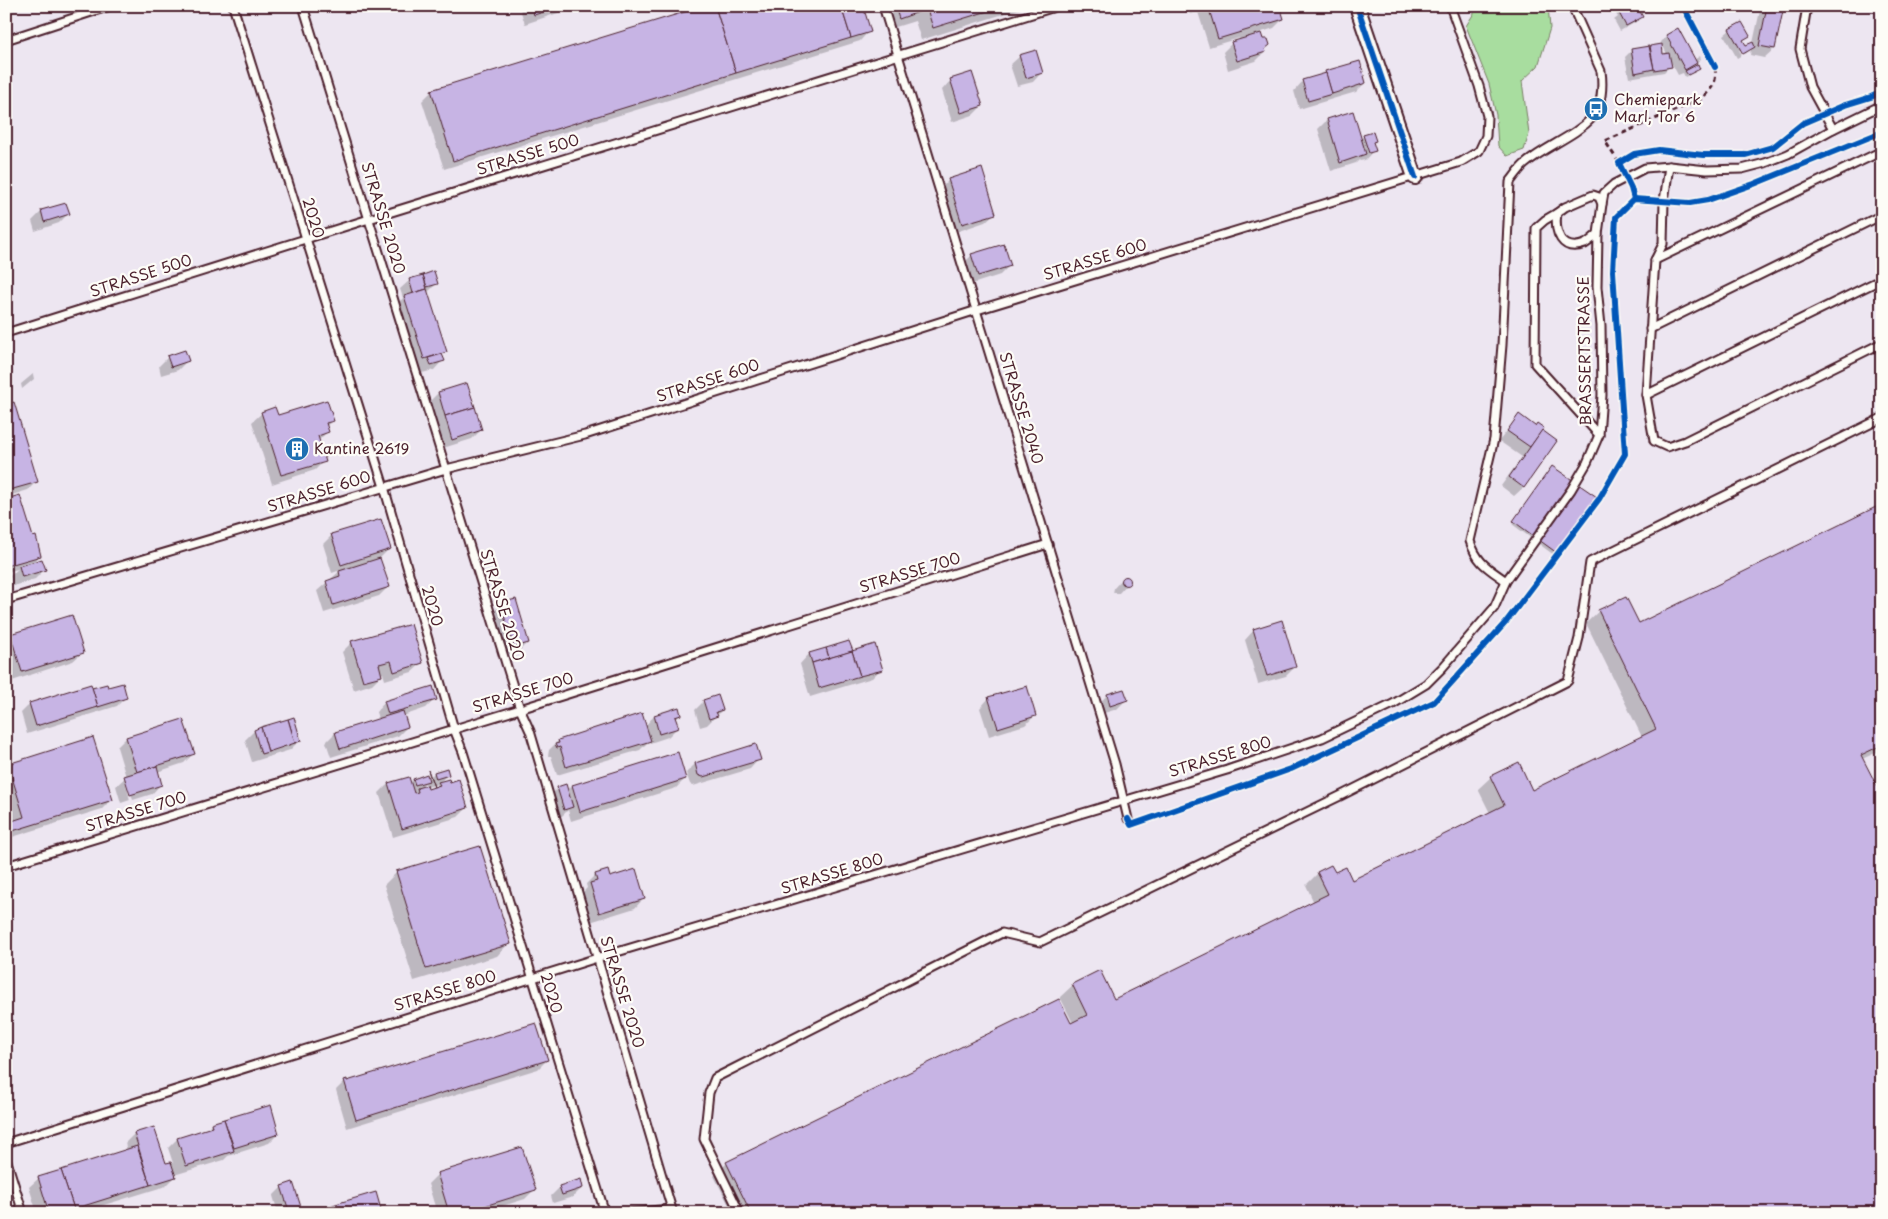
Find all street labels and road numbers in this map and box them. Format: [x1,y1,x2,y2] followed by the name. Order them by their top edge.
[473,127,582,180] street label: STRASSE 500
[356,159,412,276] street label: STRASSE 2020
[297,194,331,241] street label: 2020
[1040,232,1149,285] street label: STRASSE 600
[86,247,195,302] street label: STRASSE 500
[1571,276,1596,426] street label: BRASSERTSTRASSE
[994,349,1050,466] street label: STRASSE 2040
[653,352,762,407] street label: STRASSE 600
[264,464,373,517] street label: STRASSE 600
[856,545,963,598] street label: STRASSE 700
[475,546,531,663] street label: STRASSE 2020
[417,583,450,629] street label: 2020
[469,665,576,718] street label: STRASSE 700
[1165,729,1274,782] street label: STRASSE 800
[82,784,189,837] street label: STRASSE 700
[777,846,886,899] street label: STRASSE 800
[595,933,651,1050] street label: STRASSE 2020
[390,963,499,1016] street label: STRASSE 800
[535,969,569,1016] street label: 2020

